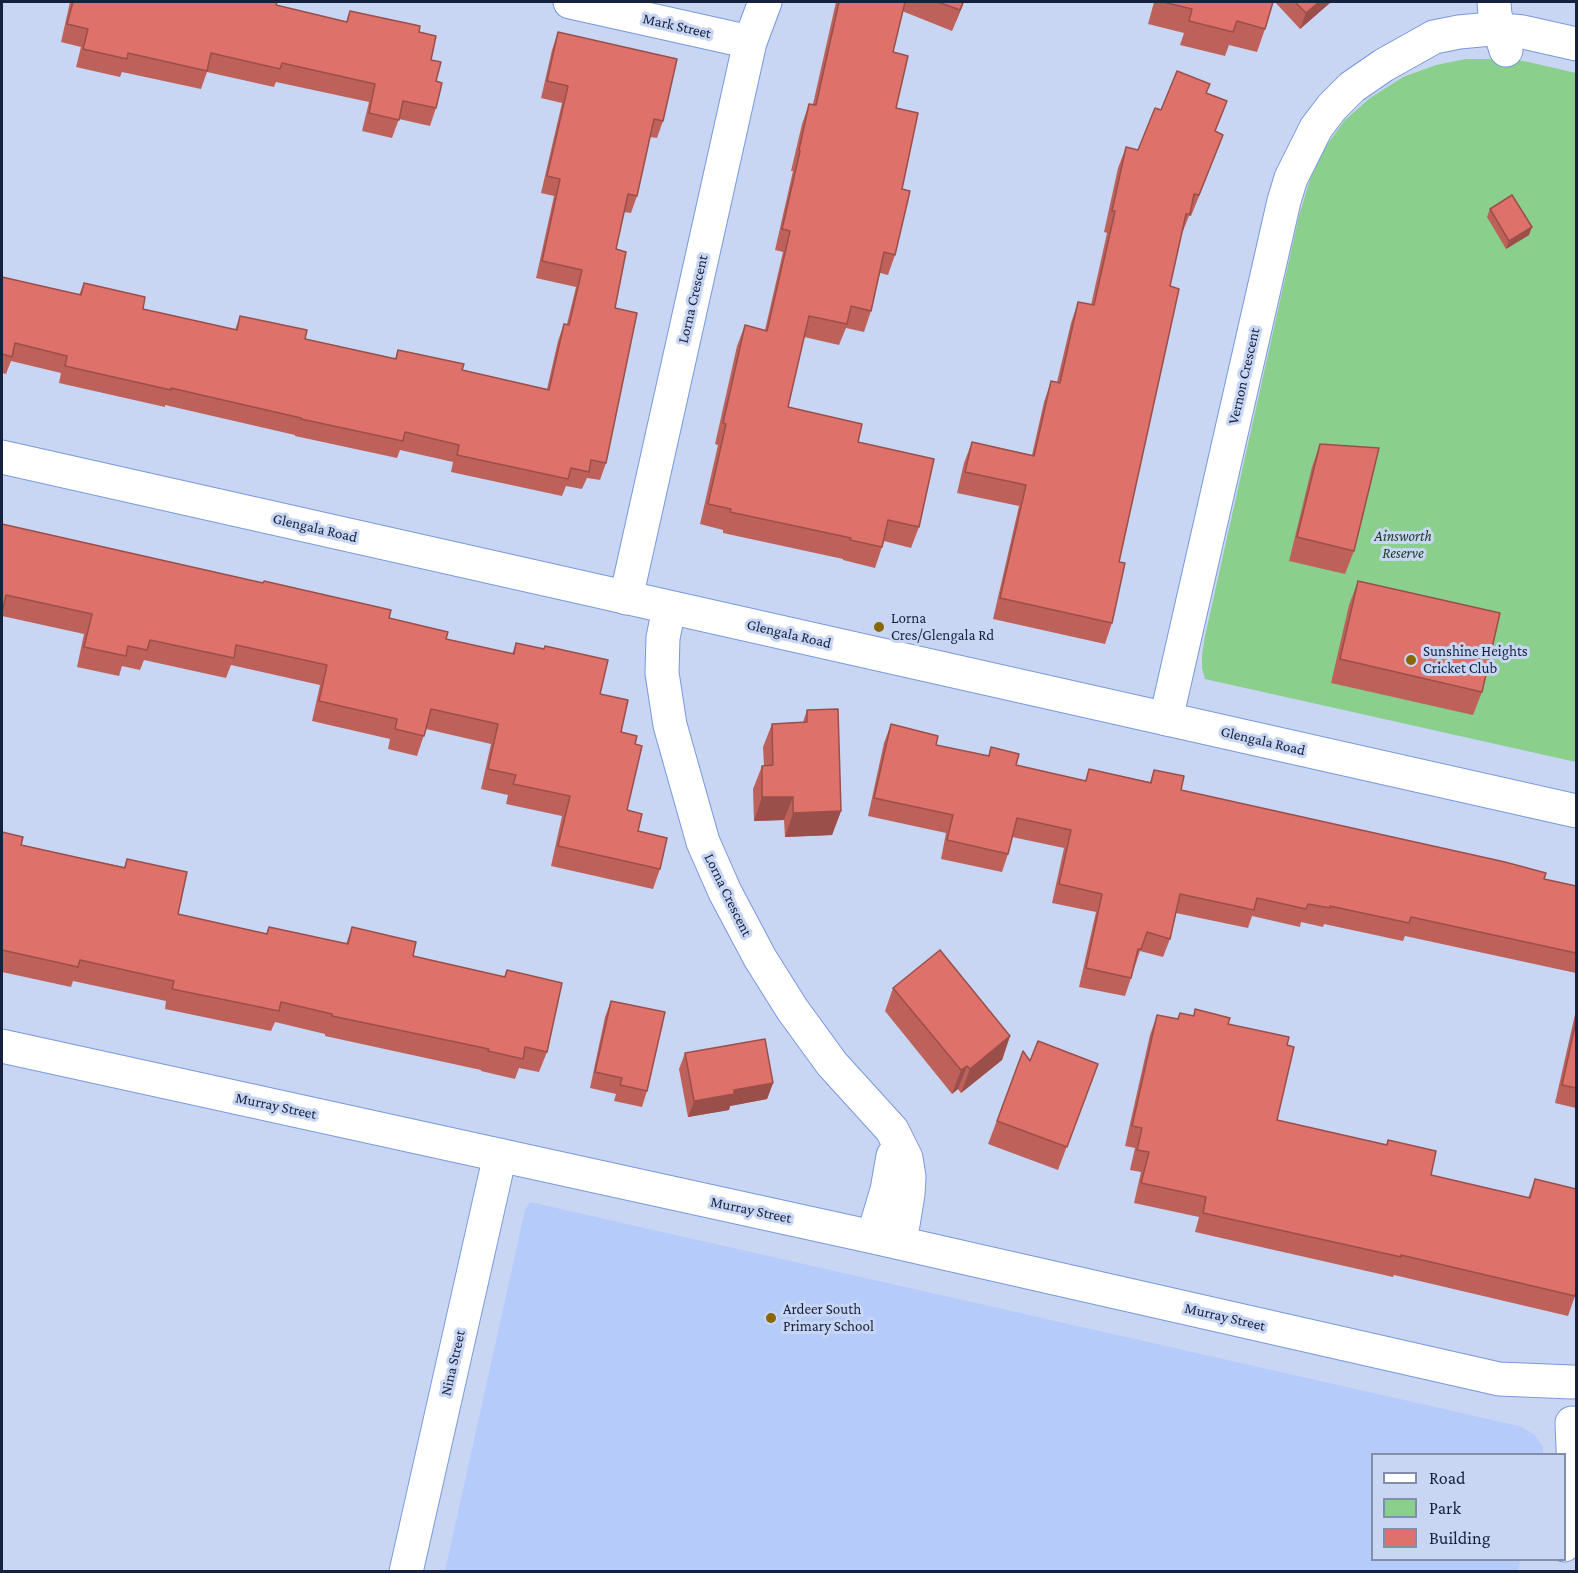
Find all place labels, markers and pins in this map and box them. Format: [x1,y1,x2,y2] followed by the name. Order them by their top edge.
[891,609,994,644] place label: Lorna Cres/Glengala Rd
[872,620,886,634] marker: Lorna Cres/Glengala Rd
[1423,642,1528,677] place label: Sunshine Heights Cricket Club
[1404,653,1418,667] marker: Sunshine Heights Cricket Club
[783,1300,874,1335] place label: Ardeer South Primary School
[764,1311,778,1325] marker: Ardeer South Primary School

